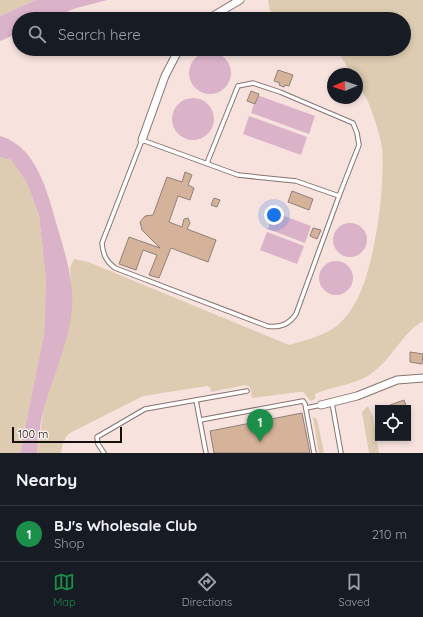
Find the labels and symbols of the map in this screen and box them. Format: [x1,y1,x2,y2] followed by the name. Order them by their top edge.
[327,68,363,104] north arrow
[264,205,284,225] your location
[247,409,273,442] pin: 1
[12,425,122,444] scale bar

